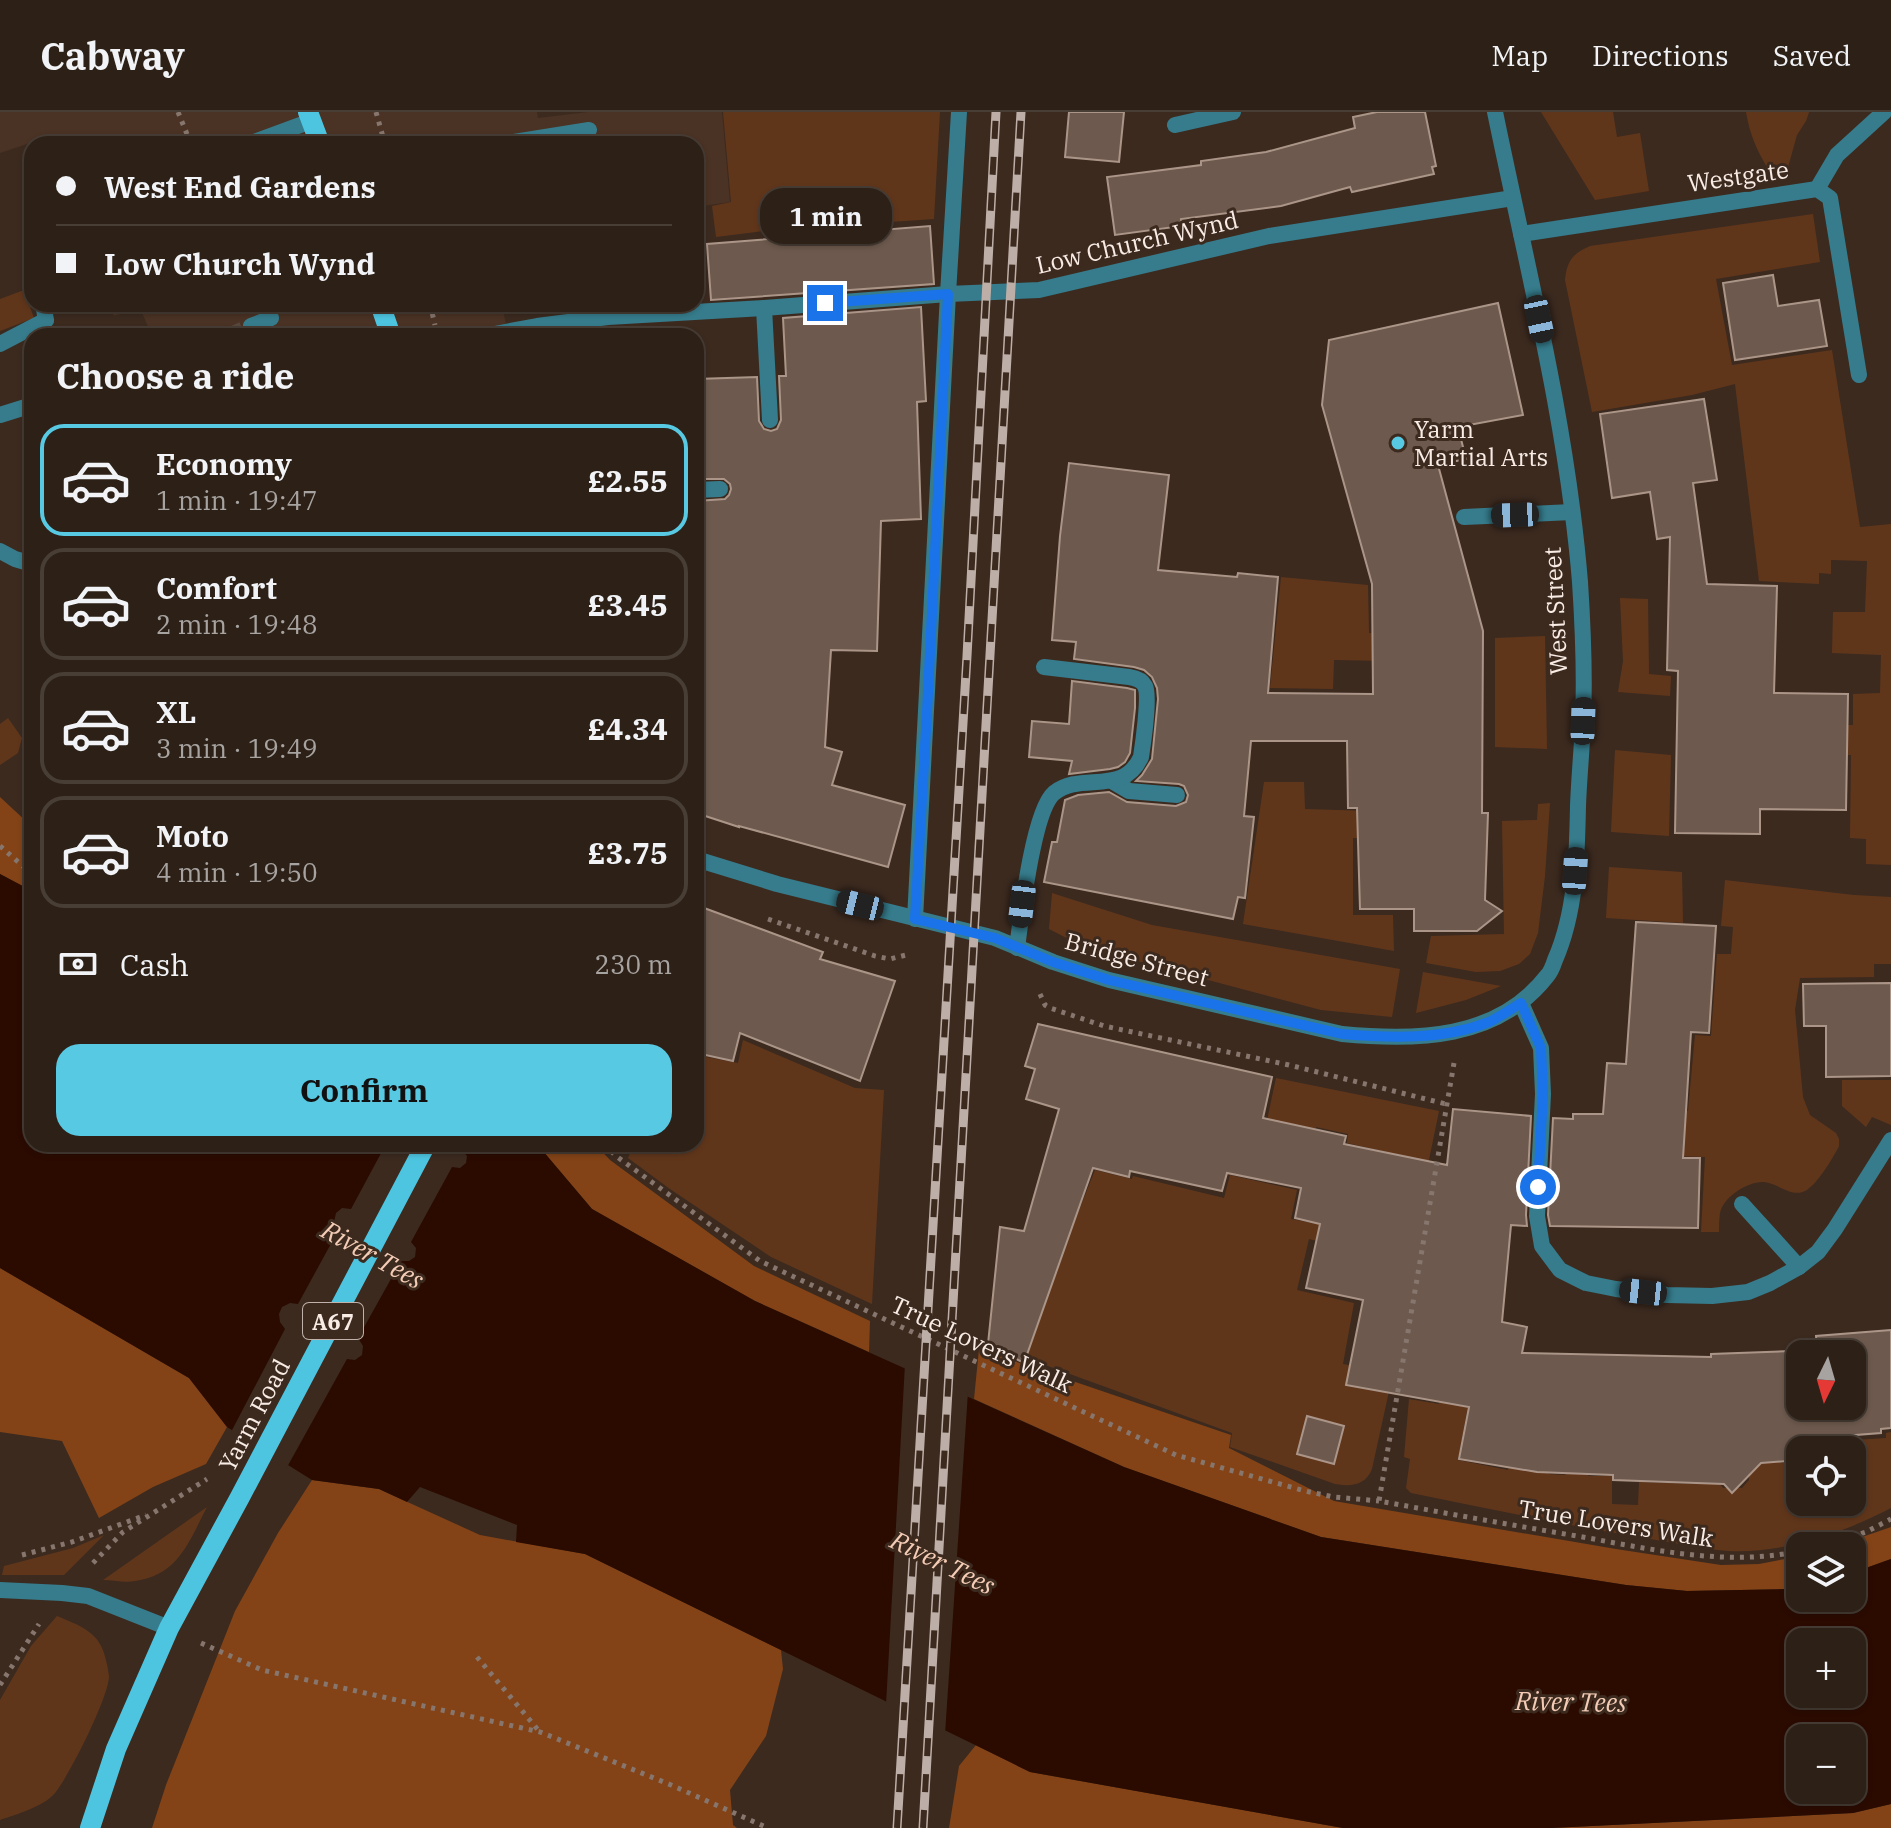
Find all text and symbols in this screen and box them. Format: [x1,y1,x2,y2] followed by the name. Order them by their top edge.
[40,31,185,80] text: Cabway
[1491,37,1548,74] text: Map
[1592,37,1729,74] text: Directions
[1773,37,1851,74] text: Saved
[1685,153,1791,199] street label: Westgate
[104,167,376,206] text: West End Gardens
[759,187,891,243] callout: 1 min
[790,199,862,233] text: 1 min
[1033,203,1241,281] street label: Low Church Wynd
[104,244,375,283] text: Low Church Wynd
[807,285,843,321] route end
[1522,293,1556,345] car
[56,352,295,399] text: Choose a ride
[1414,413,1548,473] place label: Yarm Martial Arts
[1389,434,1407,452] marker: Yarm Martial Arts
[60,444,132,516] icon: car
[156,444,292,483] text: Economy
[588,461,668,500] text: £2.55
[156,483,318,517] text: 1 min · 19:47
[1491,502,1539,528] car
[1536,546,1574,676] street label: West Street
[60,568,132,640] icon: car
[156,568,277,607] text: Comfort
[588,585,668,624] text: £3.45
[156,607,318,641] text: 2 min · 19:48
[60,692,132,764] icon: car
[156,692,196,731] text: XL
[1570,697,1596,745] car
[588,709,668,748] text: £4.34
[156,731,318,765] text: 3 min · 19:49
[60,816,132,888] icon: car
[156,816,229,855] text: Moto
[588,833,668,872] text: £3.75
[1561,846,1589,896] car
[156,855,318,889] text: 4 min · 19:50
[1007,879,1037,929] car
[834,888,886,922] car
[1062,924,1212,994] street label: Bridge Street
[56,942,100,986] icon: cash
[120,945,189,984] text: Cash
[594,947,672,981] text: 230 m
[56,1044,672,1136] button: Confirm
[1520,1169,1556,1205] route start
[315,1212,430,1296] water label: River Tees
[1618,1278,1668,1306] car
[886,1288,1078,1400] street label: True Lovers Walk
[303,1303,363,1339] road number: A67
[1786,1340,1866,1420] north arrow
[1786,1340,1866,1804] map controls
[211,1353,297,1477] street label: Yarm Road
[1786,1436,1866,1516] button: locate
[1516,1492,1716,1554] street label: True Lovers Walk
[884,1522,1001,1602] water label: River Tees
[1786,1532,1866,1612] button: layers
[1786,1628,1866,1708] button: +
[1514,1683,1628,1719] water label: River Tees
[1786,1724,1866,1804] button: −

